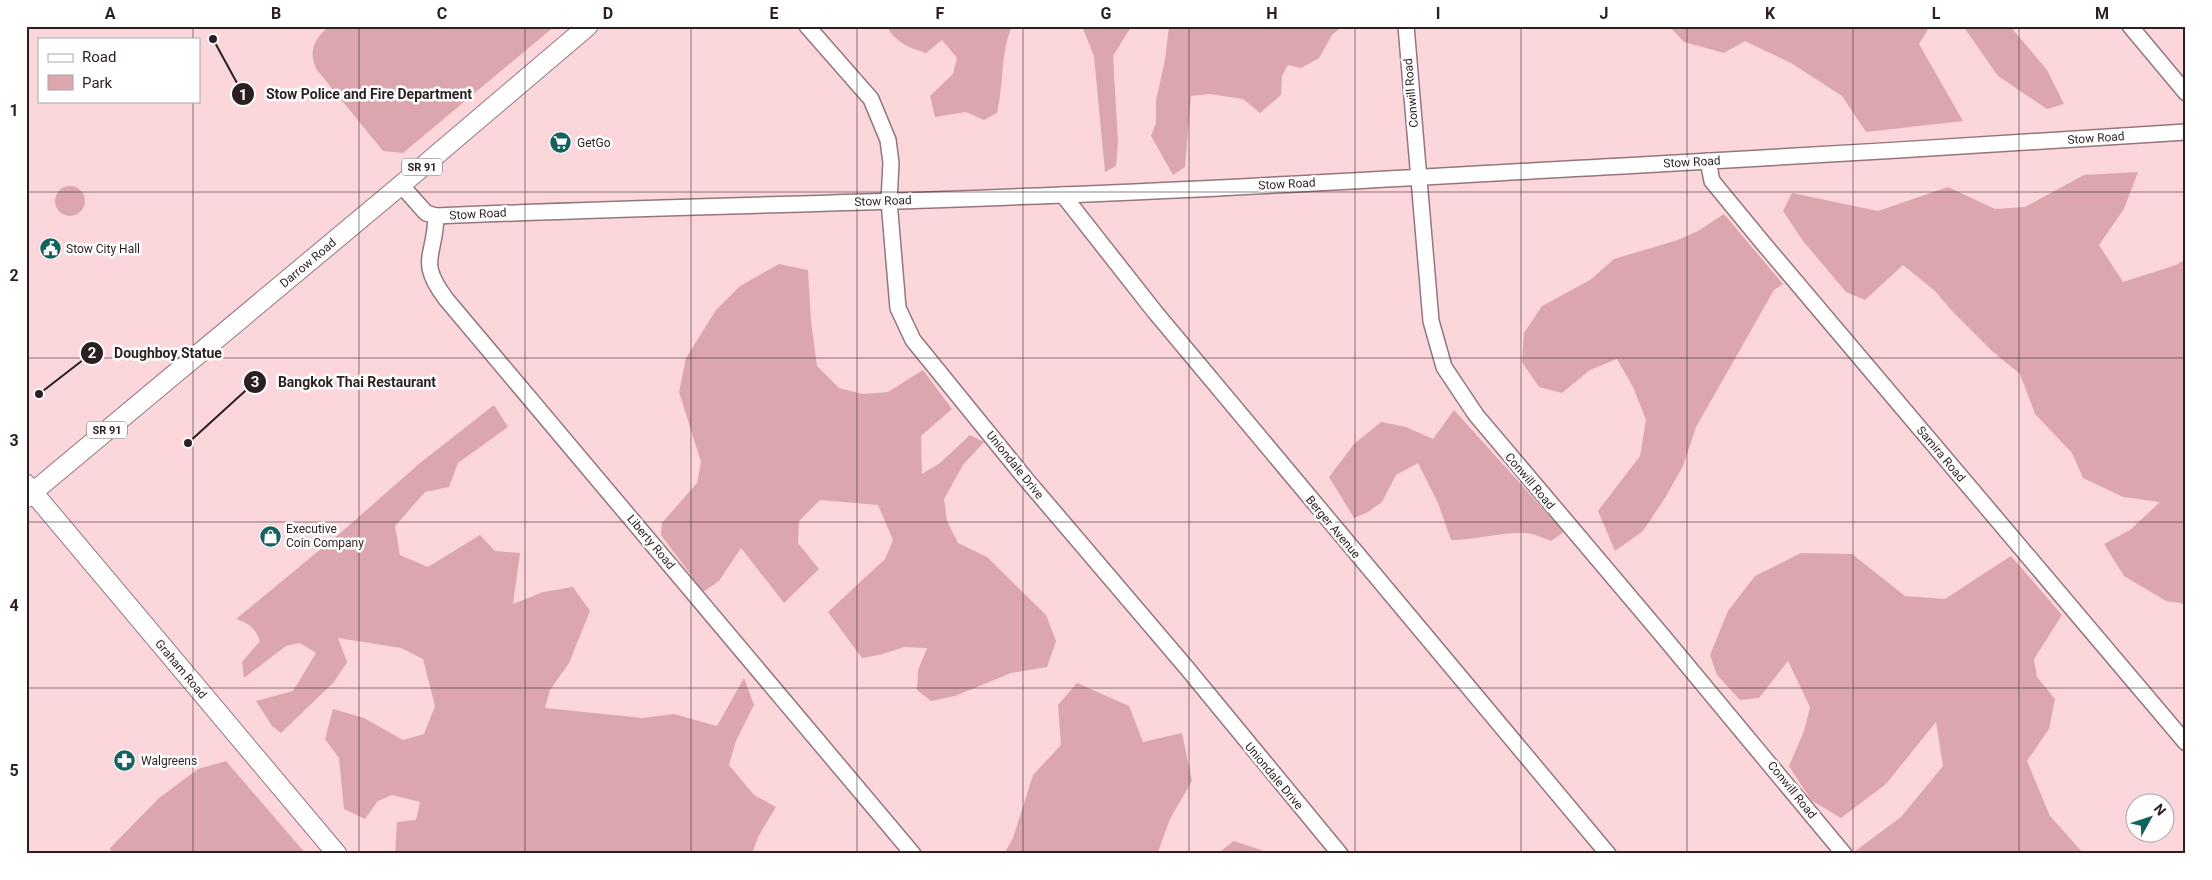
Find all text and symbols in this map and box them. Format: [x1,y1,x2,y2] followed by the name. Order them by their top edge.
[105,4,116,23] text: A
[271,4,281,23] text: B
[437,4,447,23] text: C
[603,4,613,23] text: D
[770,4,779,23] text: E
[936,4,945,23] text: F
[1101,4,1112,23] text: G
[1266,4,1278,23] text: H
[1436,4,1440,23] text: I
[1600,4,1608,23] text: J
[1765,4,1776,23] text: K
[1932,4,1941,23] text: L
[2095,4,2109,23] text: M
[38,38,200,102] legend
[82,48,116,66] text: Road
[1401,58,1421,128] street label: Conwill Road
[82,74,113,92] text: Park
[231,80,482,109] callout: Stow Police and Fire Department
[239,86,247,104] text: 1
[266,86,472,102] text: Stow Police and Fire Department
[9,101,19,120] text: 1
[2067,129,2125,147] street label: Stow Road
[549,131,573,155] supermarket icon: GetGo
[577,136,611,150] place label: GetGo
[1663,154,1721,170] street label: Stow Road
[402,158,442,176] road number: SR 91
[1258,176,1316,192] street label: Stow Road
[854,193,912,209] street label: Stow Road
[449,206,507,222] street label: Stow Road
[277,236,339,290] street label: Darrow Road
[38,237,62,261] public building icon: Stow City Hall
[66,242,140,256] place label: Stow City Hall
[9,266,19,285] text: 2
[79,338,232,367] callout: Doughboy Statue
[88,344,97,362] text: 2
[114,345,222,361] text: Doughboy Statue
[243,367,446,396] callout: Bangkok Thai Restaurant
[251,373,259,391] text: 3
[278,374,436,390] text: Bangkok Thai Restaurant
[87,422,127,438] road number: SR 91
[1914,423,1968,485] street label: Samira Road
[983,428,1047,502] street label: Uniondale Drive
[9,431,19,450] text: 3
[1502,450,1558,512] street label: Conwill Road
[1303,493,1363,561] street label: Berger Avenue
[624,512,678,572] street label: Liberty Road
[286,522,364,550] place label: Executive Coin Company
[258,524,282,548] shop icon: Executive Coin Company
[9,596,19,615] text: 4
[152,637,210,701] street label: Graham Road
[1242,740,1306,812] street label: Uniondale Drive
[113,749,137,773] pharmacy icon: Walgreens
[141,754,197,768] place label: Walgreens
[1765,759,1819,821] street label: Conwill Road
[9,761,19,780] text: 5
[2124,792,2174,842] north arrow
[2151,801,2169,819] text: N

